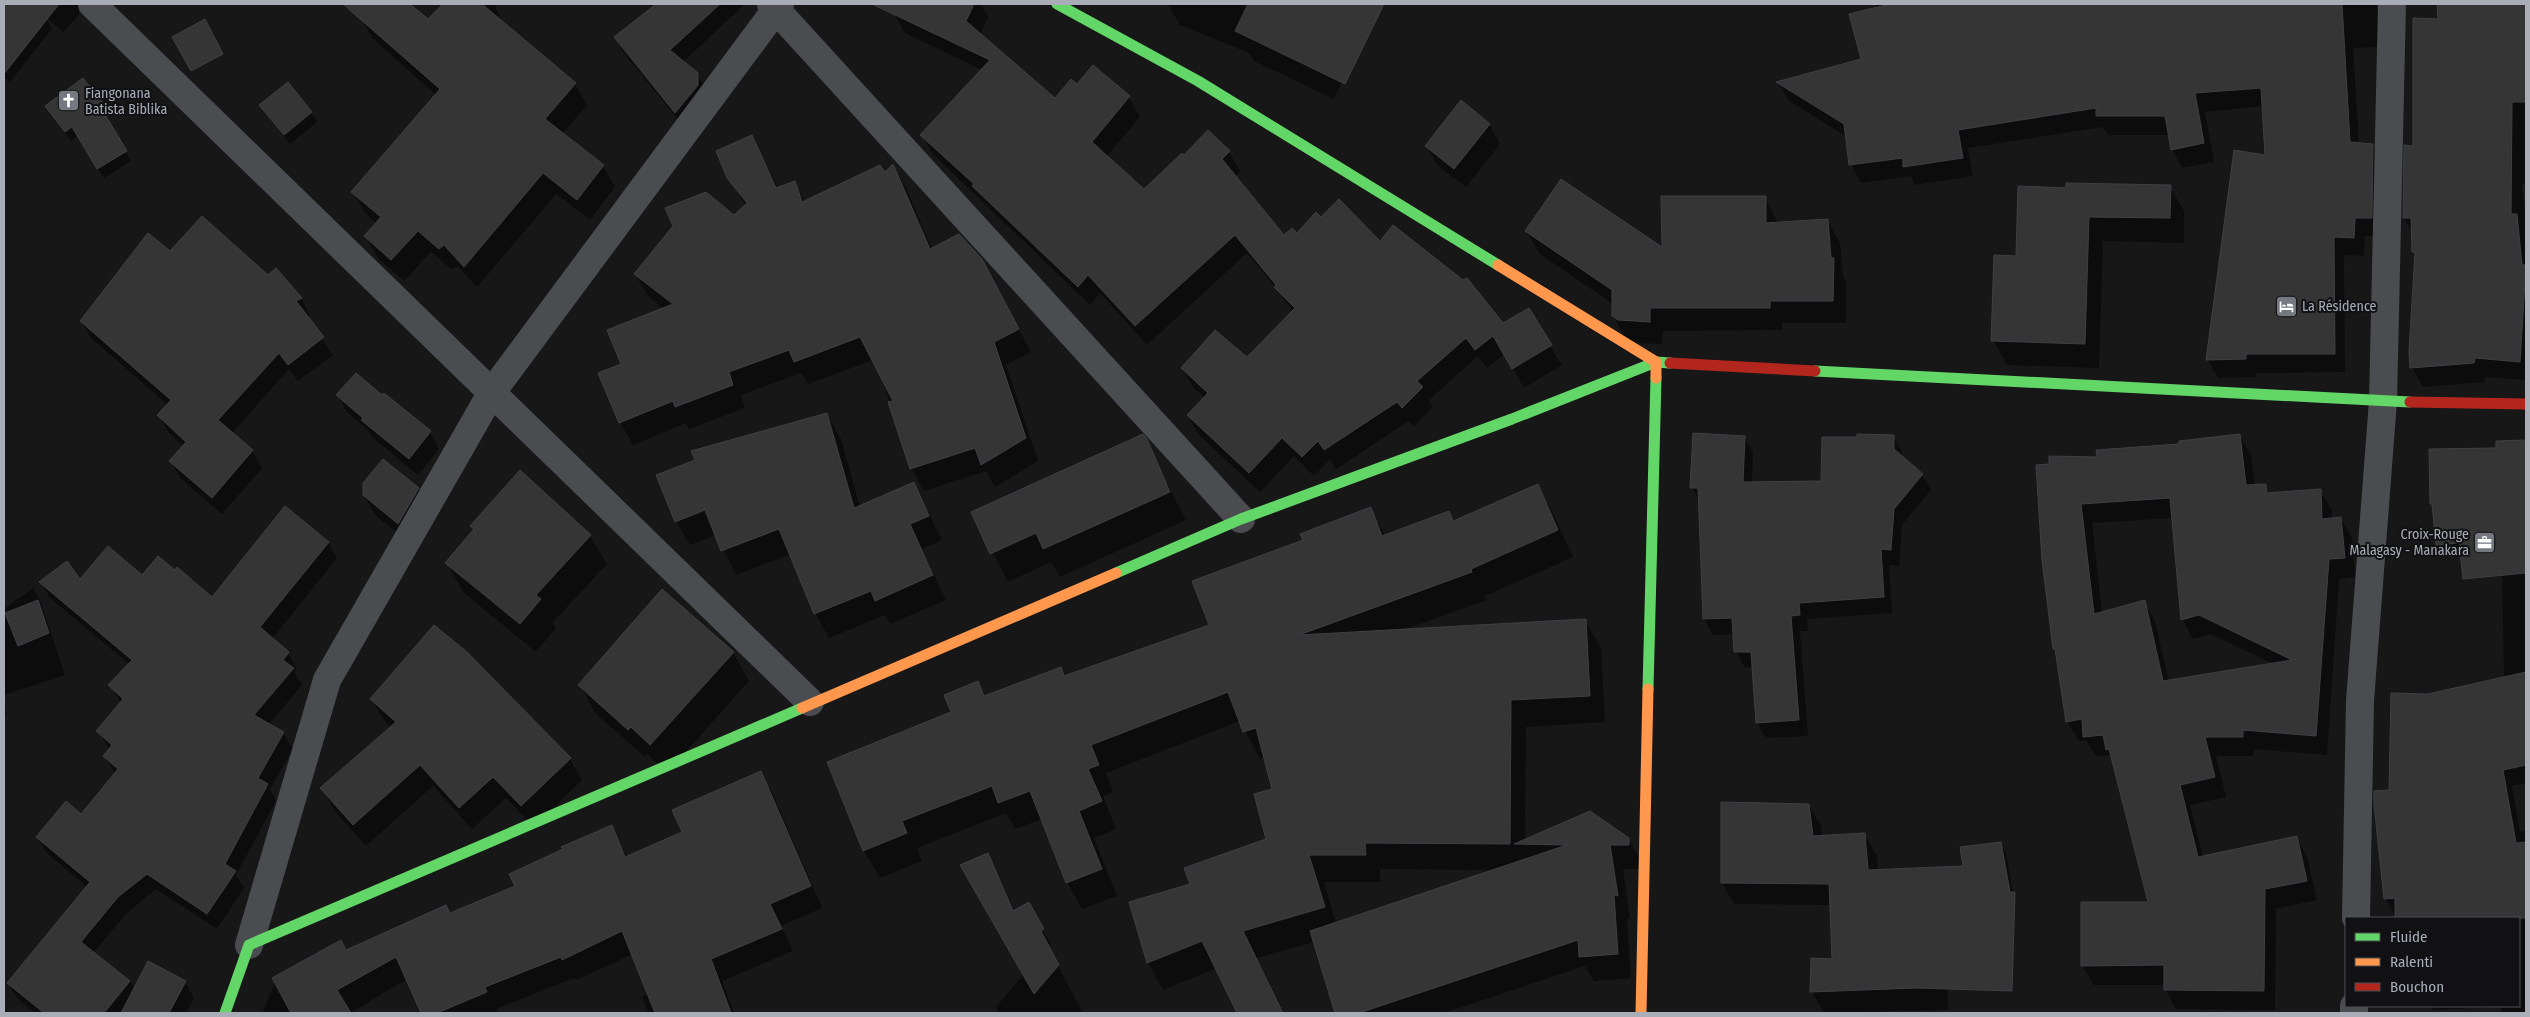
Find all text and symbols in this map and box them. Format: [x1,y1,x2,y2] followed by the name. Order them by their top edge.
[85,85,167,118] place label: Fiangonana Batista Biblika
[57,89,81,113] church icon: Fiangonana Batista Biblika
[2274,294,2298,318] hotel icon: La Résidence
[2302,298,2377,315] place label: La Résidence
[2350,526,2469,559] place label: Croix-Rouge Malagasy - Manakara
[2473,530,2497,554] office icon: Croix-Rouge Malagasy - Manakara
[2345,917,2520,1007] legend
[2390,928,2427,946] text: Fluide
[2390,953,2433,971] text: Ralenti
[2390,978,2444,996] text: Bouchon

